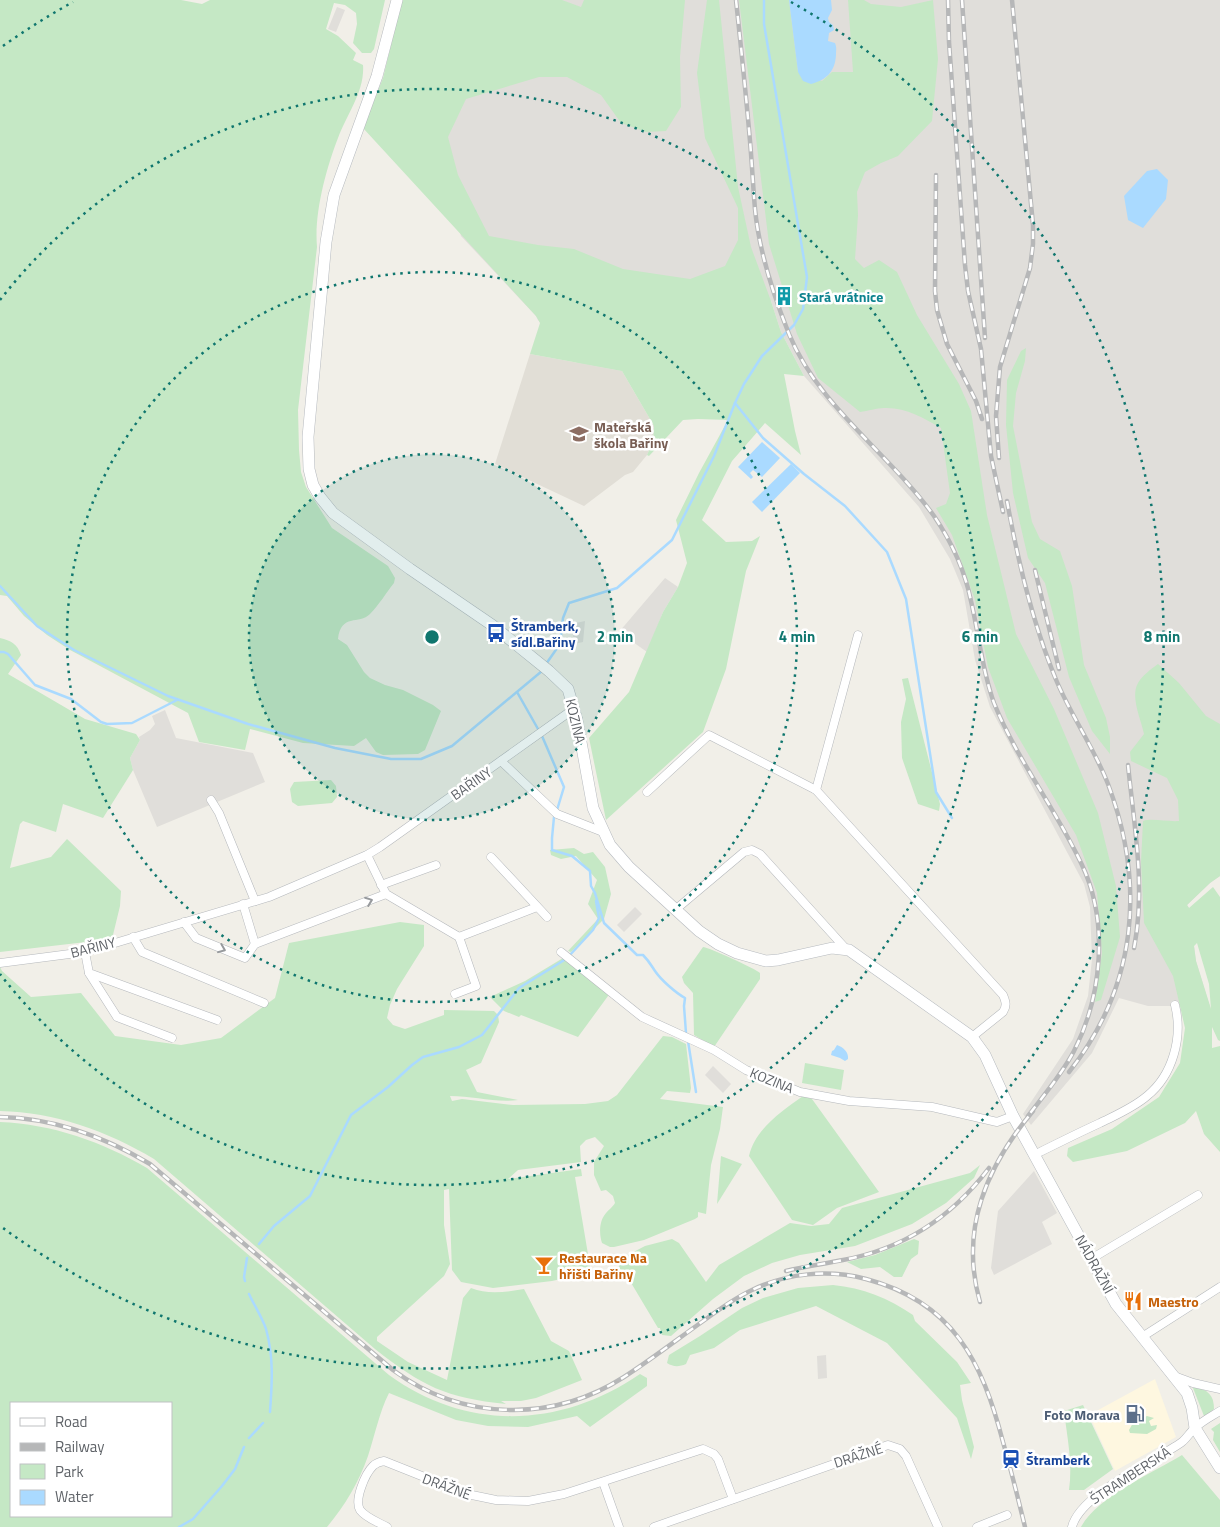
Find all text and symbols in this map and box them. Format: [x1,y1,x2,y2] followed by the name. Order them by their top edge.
[773,285,795,307] building icon: Stará vrátnice
[799,286,883,307] place label: Stará vrátnice
[594,416,668,453] place label: Mateřská škola Bařiny
[568,423,590,445] school or university icon: Mateřská škola Bařiny
[511,615,579,652] place label: Štramberk, sídl.Bařiny
[485,622,507,644] bus stop icon: Štramberk, sídl.Bařiny
[597,625,633,648] text: 2 min
[779,625,815,648] text: 4 min
[962,625,998,648] text: 6 min
[1144,625,1180,648] text: 8 min
[423,628,441,646] centre of rings
[561,696,592,746] street label: KOZINA
[446,761,496,805] street label: BAŘINY
[364,897,372,907] one-way arrow
[68,931,118,963] street label: BAŘINY
[218,943,226,953] one-way arrow
[747,1062,798,1099] street label: KOZINA
[1070,1231,1120,1298] street label: NÁDRAŽNÍ
[559,1247,647,1284] place label: Restaurace Na hřišti Bařiny
[533,1254,555,1276] bar icon: Restaurace Na hřišti Bařiny
[1122,1290,1144,1312] restaurant icon: Maestro
[1148,1291,1199,1312] place label: Maestro
[10,1402,172,1517] legend
[1124,1403,1146,1425] fuel station icon: Foto Morava
[1044,1404,1120,1425] place label: Foto Morava
[55,1410,87,1433] text: Road
[55,1435,105,1458] text: Railway
[831,1437,886,1473] street label: DRÁŽNÉ
[1085,1441,1175,1509] street label: ŠTRAMBERSKÁ
[1000,1448,1022,1470] station icon: Štramberk
[1026,1449,1091,1470] place label: Štramberk
[55,1460,84,1483] text: Park
[420,1467,475,1505] street label: DRÁŽNÉ
[55,1485,94,1508] text: Water

